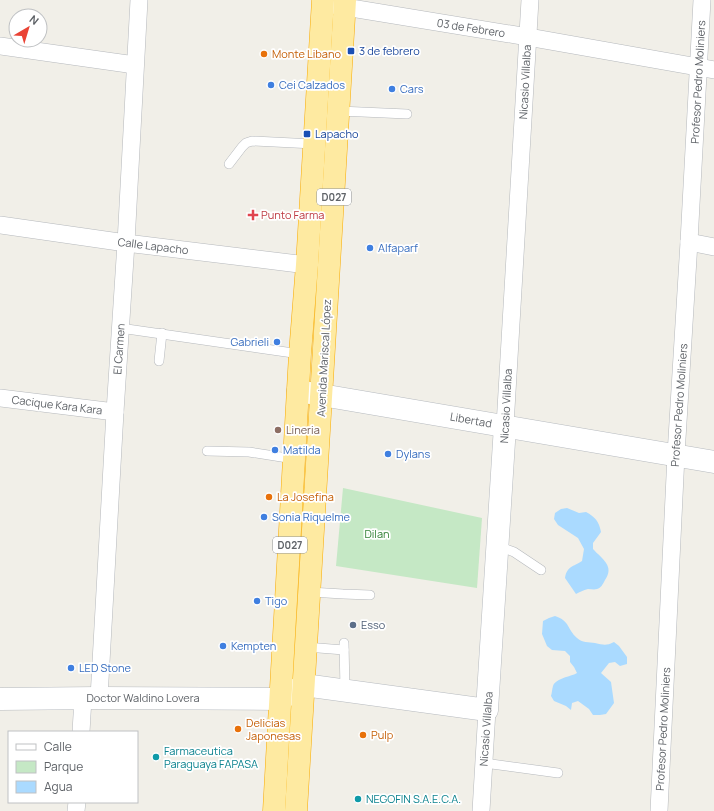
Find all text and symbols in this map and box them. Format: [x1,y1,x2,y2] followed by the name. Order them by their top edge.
[8,8,48,48] north arrow
[27,11,42,28] text: N
[436,15,507,40] street label: 03 de Febrero
[687,20,708,144] street label: Profesor Pedro Moliniers
[359,43,420,58] place label: 3 de febrero
[515,44,534,120] street label: Nicasio Villalba
[272,46,341,61] place label: Monte Libano
[346,46,356,56] marker: 3 de febrero
[259,49,269,59] marker: Monte Libano
[279,77,345,92] place label: Cei Calzados
[266,80,276,90] marker: Cei Calzados
[400,81,424,96] place label: Cars
[387,84,397,94] marker: Cars
[315,126,359,141] place label: Lapacho
[302,129,312,139] marker: Lapacho
[317,189,351,205] road number: D027
[261,207,324,222] place label: Punto Farma
[248,210,258,220] marker: Punto Farma
[117,234,190,257] street label: Calle Lapacho
[378,240,418,255] place label: Alfaparf
[365,243,375,253] marker: Alfaparf
[313,299,334,417] street label: Avenida Mariscal López
[109,323,128,375] street label: El Carmen
[231,334,269,349] place label: Gabrieli
[272,337,282,347] marker: Gabrieli
[667,343,690,467] street label: Profesor Pedro Moliniers
[496,368,515,444] street label: Nicasio Villalba
[11,391,103,418] street label: Cacique Kara Kara
[449,408,493,431] street label: Libertad
[286,422,320,437] place label: Lineria
[273,425,283,435] marker: Lineria
[283,442,321,457] place label: Matilda
[270,445,280,455] marker: Matilda
[396,446,430,461] place label: Dylans
[383,449,393,459] marker: Dylans
[277,489,334,504] place label: La Josefina
[264,492,274,502] marker: La Josefina
[272,509,351,524] place label: Sonia Riquelme
[259,512,269,522] marker: Sonia Riquelme
[364,526,390,541] park label: Dilan
[273,537,307,553] road number: D027
[265,593,288,608] place label: Tigo
[252,596,262,606] marker: Tigo
[361,617,386,632] place label: Esso
[348,620,358,630] marker: Esso
[231,638,276,653] place label: Kempten
[218,641,228,651] marker: Kempten
[79,660,131,675] place label: LED Stone
[66,663,76,673] marker: LED Stone
[652,667,673,791] street label: Profesor Pedro Moliniers
[86,690,200,705] street label: Doctor Waldino Lovera
[475,691,496,767] street label: Nicasio Villalba
[246,715,301,743] place label: Delicias Japonesas
[233,724,243,734] marker: Delicias Japonesas
[371,727,394,742] place label: Pulp
[358,730,368,740] marker: Pulp
[8,731,138,803] legend
[44,738,72,755] text: Calle
[164,743,258,771] place label: Farmaceutica Paraguaya FAPASA
[151,752,161,762] marker: Farmaceutica Paraguaya FAPASA
[44,758,83,775] text: Parque
[44,778,73,795] text: Agua
[366,791,461,806] place label: NEGOFIN S.A.E.C.A.
[353,794,363,804] marker: NEGOFIN S.A.E.C.A.

